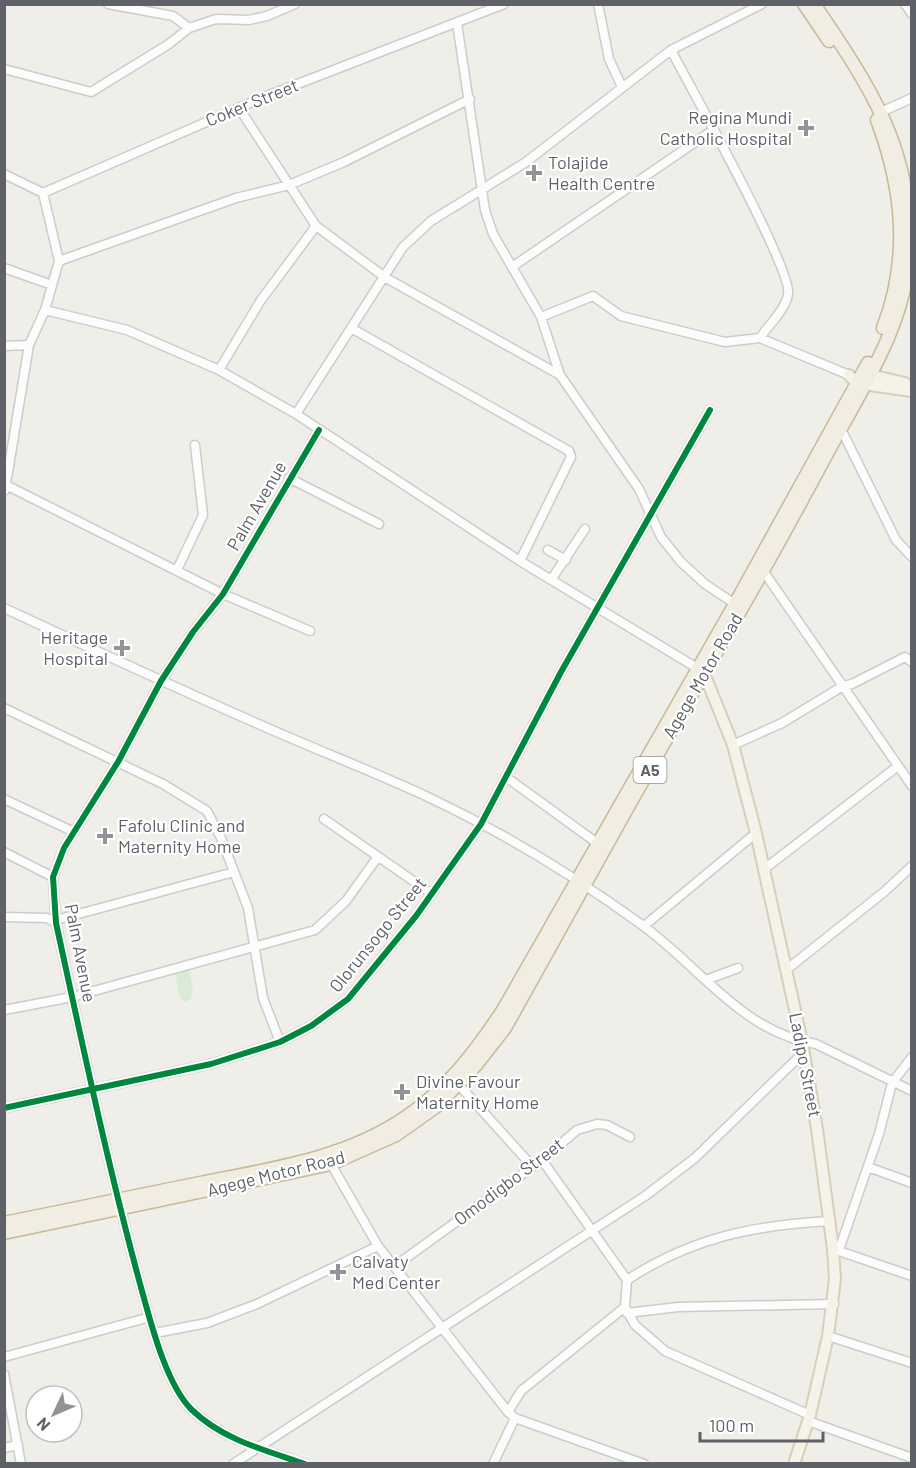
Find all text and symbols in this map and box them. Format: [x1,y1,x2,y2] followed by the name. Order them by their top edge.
[202,73,301,131] street label: Coker Street
[660,106,792,149] place label: Regina Mundi Catholic Hospital
[797,119,815,137] marker: Regina Mundi Catholic Hospital
[548,151,655,194] place label: Tolajide Health Centre
[525,164,543,182] marker: Tolajide Health Centre
[222,457,291,554] street label: Palm Avenue
[657,609,747,742] street label: Agege Motor Road
[41,626,108,669] place label: Heritage Hospital
[113,639,131,657] marker: Heritage Hospital
[634,757,666,783] road number: A5
[118,814,245,857] place label: Fafolu Clinic and Maternity Home
[96,827,114,845] marker: Fafolu Clinic and Maternity Home
[324,872,430,996] street label: Olorunsogo Street
[61,902,101,1004] street label: Palm Avenue
[785,1011,827,1119] street label: Ladipo Street
[416,1070,539,1113] place label: Divine Favour Maternity Home
[393,1083,411,1101] marker: Divine Favour Maternity Home
[449,1133,568,1230] street label: Omodigbo Street
[205,1145,347,1201] street label: Agege Motor Road
[352,1250,441,1293] place label: Calvaty Med Center
[329,1263,347,1281] marker: Calvaty Med Center
[24,1384,84,1444] north arrow
[700,1405,823,1443] scale bar
[32,1414,53,1435] text: N
[709,1414,754,1436] text: 100 m

